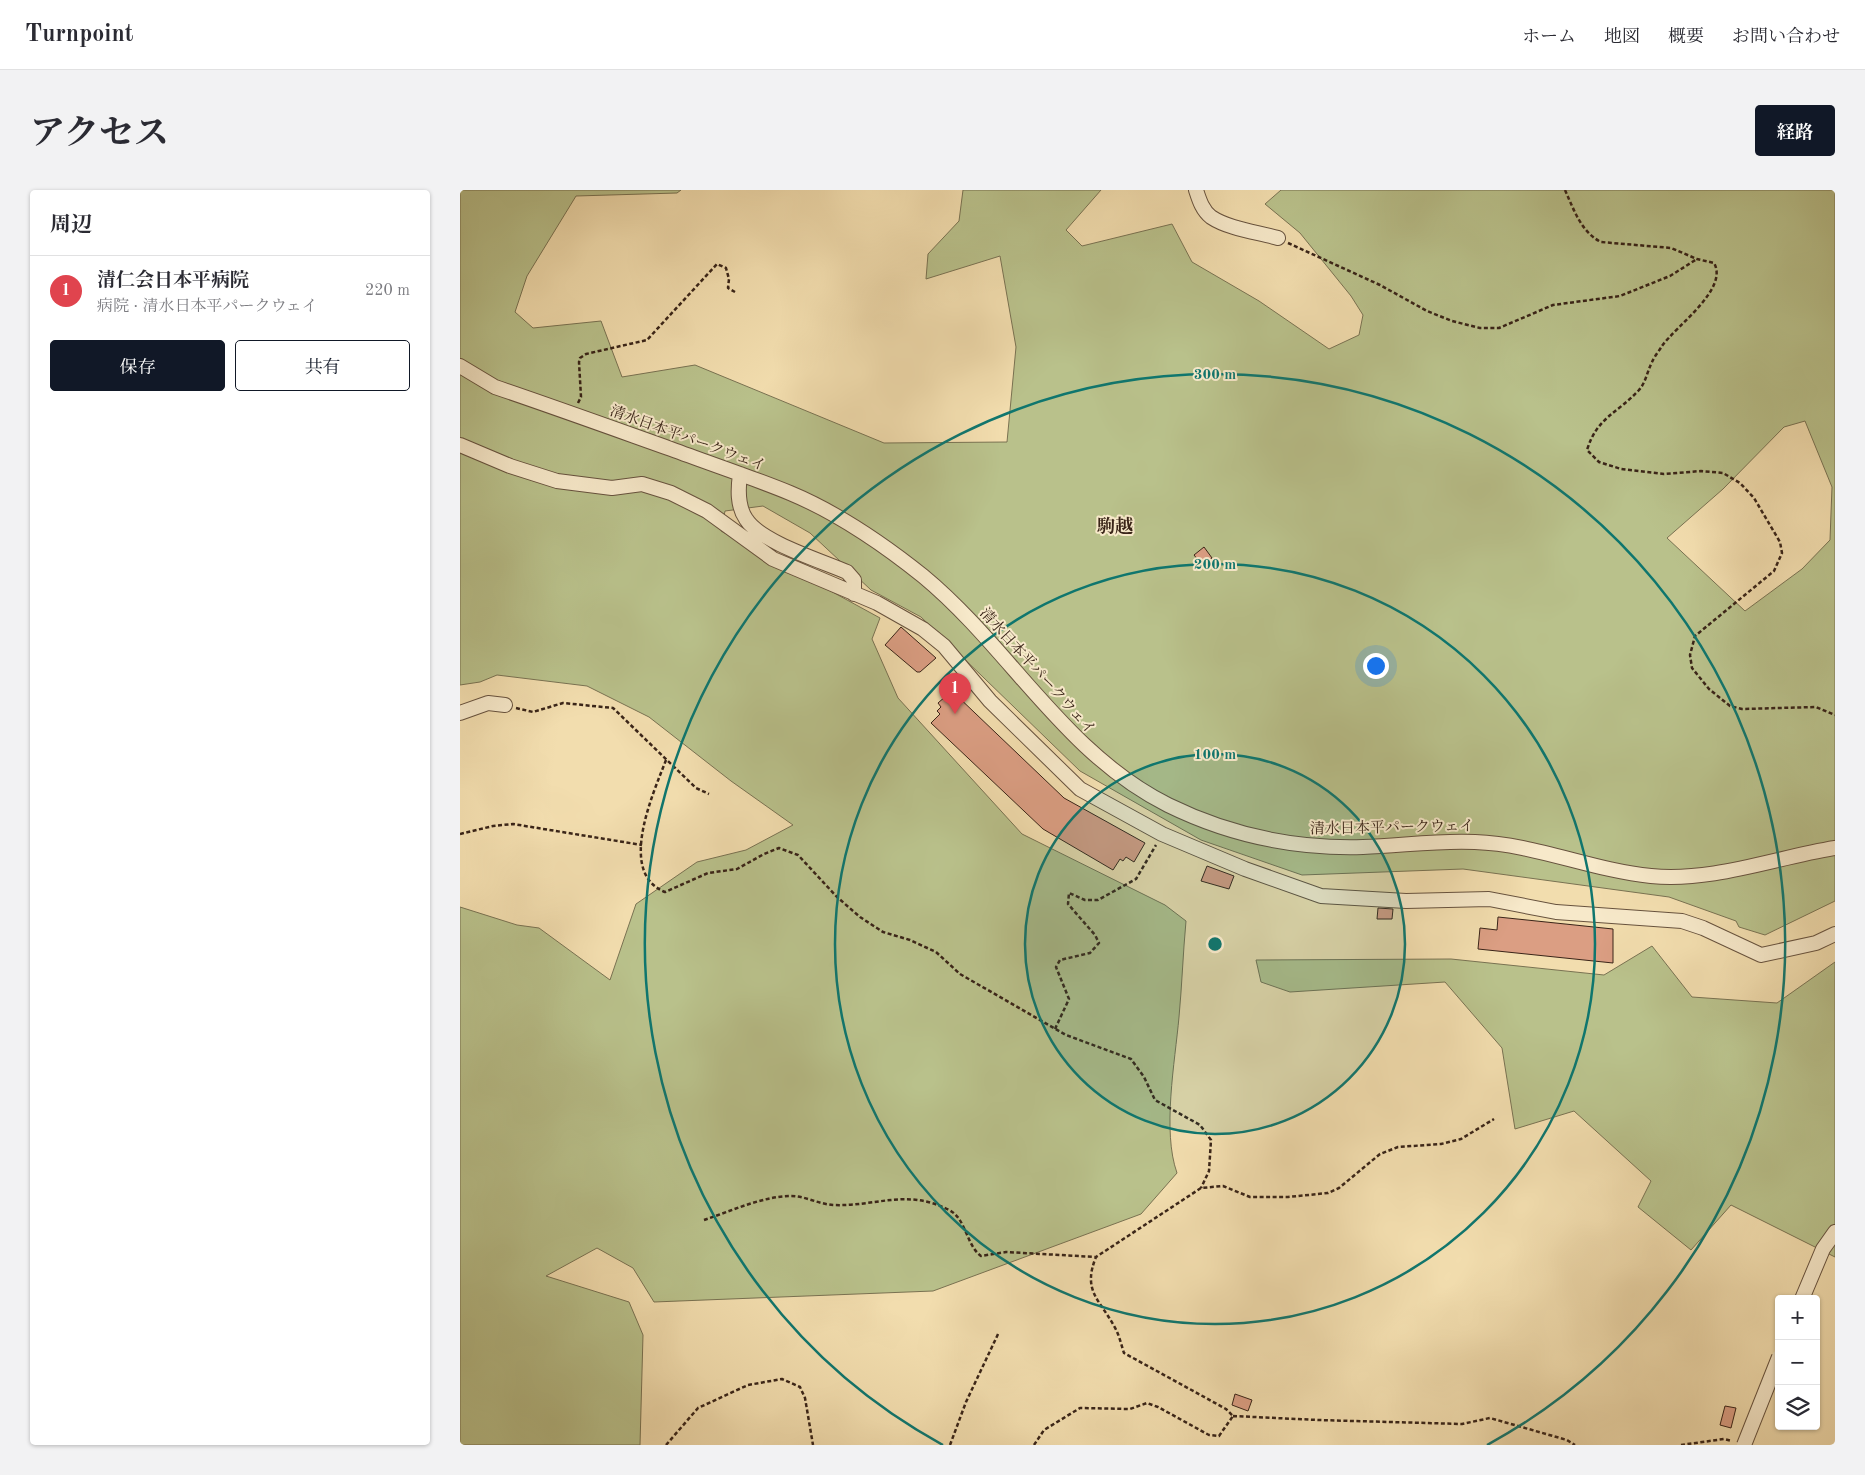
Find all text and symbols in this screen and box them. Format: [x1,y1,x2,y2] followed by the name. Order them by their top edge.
[25,23,133,47] text: Turnpoint
[1522,28,1576,46] text: ホーム
[1604,28,1640,46] text: 地図
[1668,28,1704,46] text: 概要
[1732,28,1840,46] text: お問い合わせ
[1755,105,1835,156] button: 経路
[30,117,169,152] text: アクセス
[50,215,92,236] text: 周辺
[97,272,249,291] text: 清仁会日本平病院
[61,283,71,299] text: 1
[365,283,410,299] text: 220 m
[97,299,318,315] text: 病院 · 清水日本平パークウェイ
[50,340,225,391] button: 保存
[235,340,410,391] button: 共有
[1194,368,1236,383] text: 300 m
[608,402,768,475] street label: 清水日本平パークウェイ
[1097,516,1133,536] district label: 駒越
[1194,558,1236,573] text: 200 m
[976,605,1099,738] street label: 清水日本平パークウェイ
[1363,653,1389,679] your location
[939,673,971,714] pin: 1
[1194,748,1236,763] text: 100 m
[1310,818,1474,837] street label: 清水日本平パークウェイ
[1206,935,1224,953] centre of rings
[1775,1295,1820,1430] map controls
[1775,1295,1820,1340] button: +
[1775,1340,1820,1385] button: −
[1775,1385,1820,1430] button: layers

